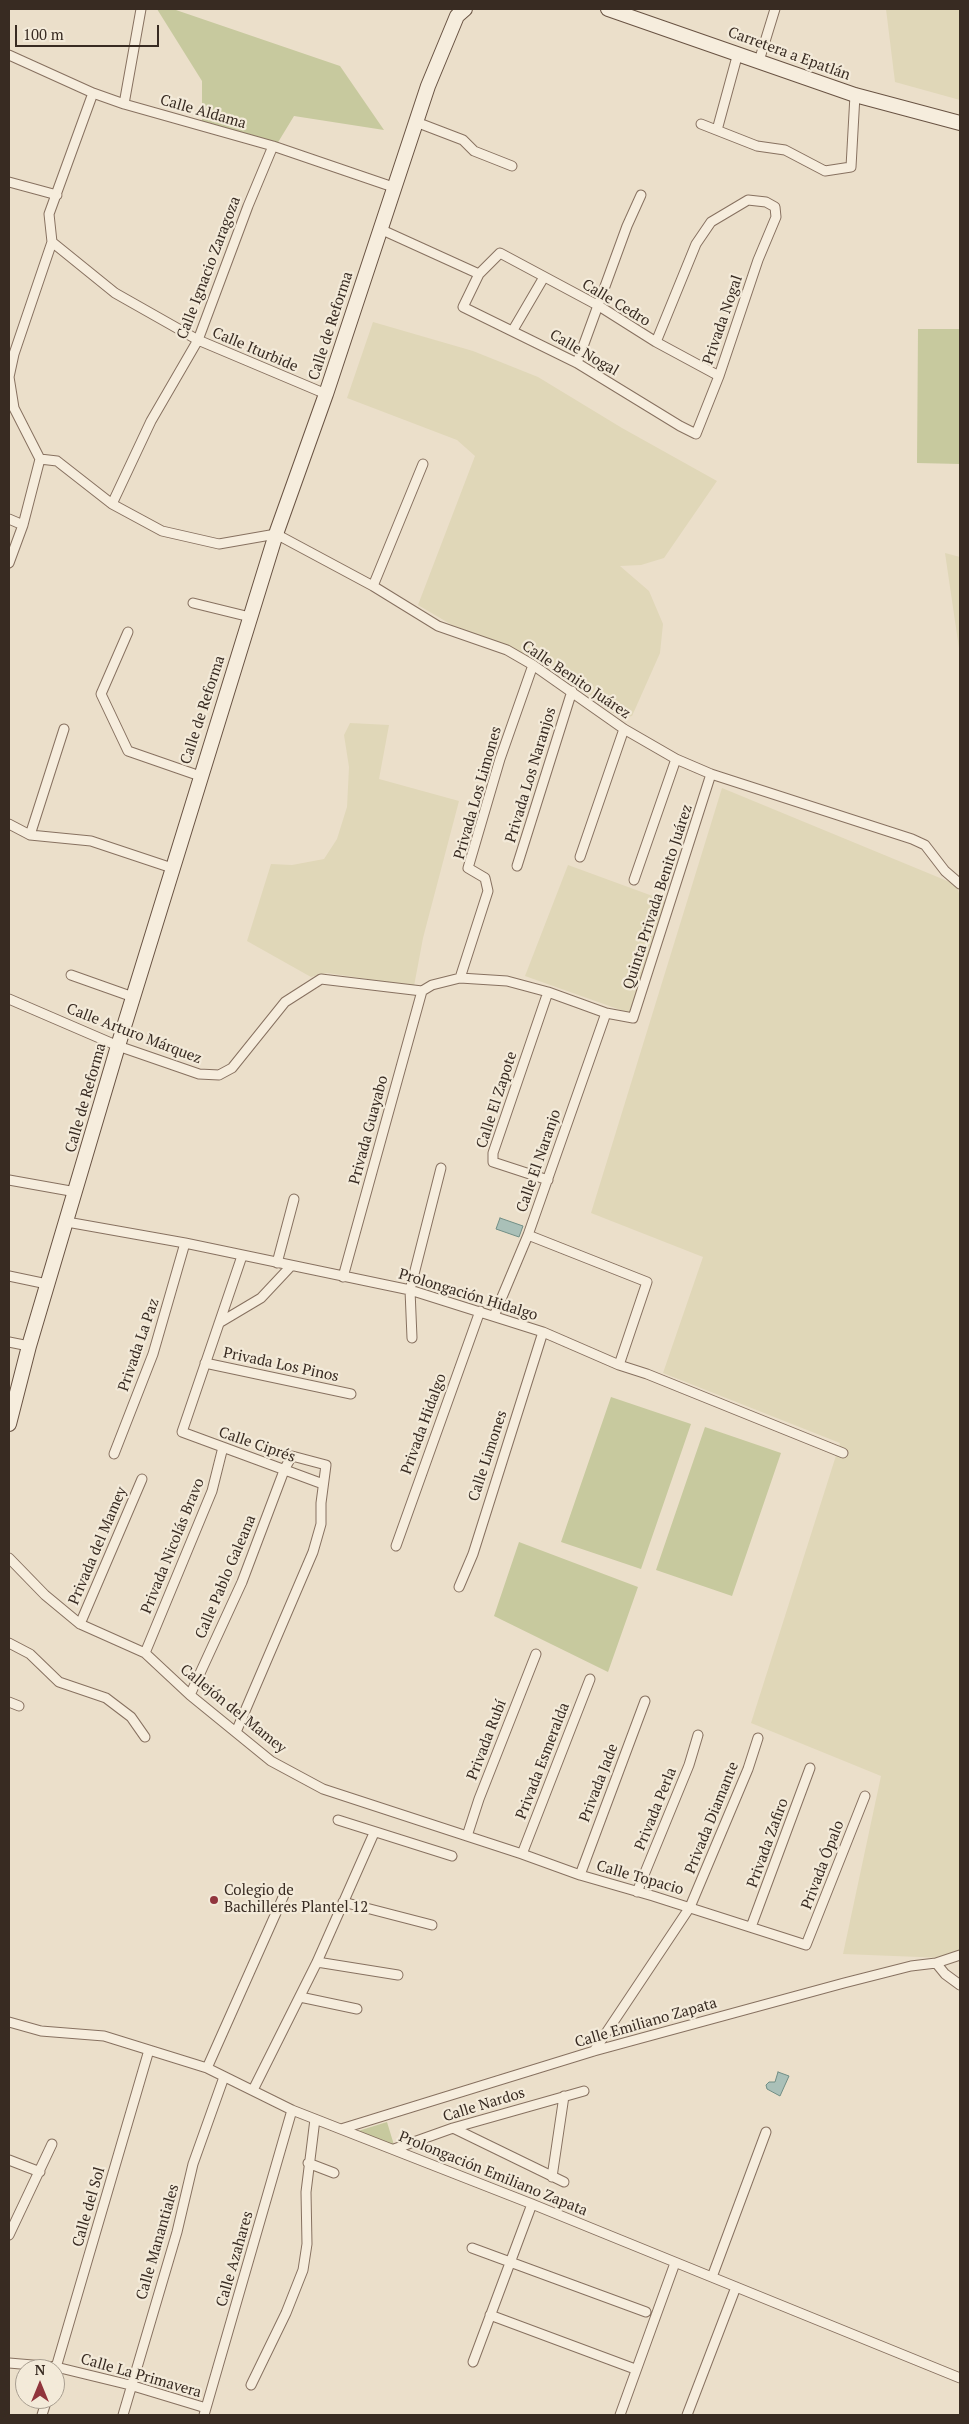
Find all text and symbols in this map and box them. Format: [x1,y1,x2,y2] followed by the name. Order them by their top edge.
[18,15,161,47] scale bar
[725,23,853,85] street label: Carretera a Epatlán
[23,24,64,44] text: 100 m
[158,91,248,133] street label: Calle Aldama
[173,194,245,342] street label: Calle Ignacio Zaragoza
[305,269,357,383] street label: Calle de Reforma
[699,273,747,367] street label: Privada Nogal
[579,276,653,330] street label: Calle Cedro
[209,324,301,376] street label: Calle Iturbide
[546,326,622,380] street label: Calle Nogal
[518,637,634,723] street label: Calle Benito Juárez
[177,653,229,767] street label: Calle de Reforma
[502,705,560,845] street label: Privada Los Naranjos
[450,724,506,862] street label: Privada Los Limones
[620,802,696,992] street label: Quinta Privada Benito Juárez
[64,1000,204,1068] street label: Calle Arturo Márquez
[62,1041,110,1155] street label: Calle de Reforma
[473,1049,521,1151] street label: Calle El Zapote
[346,1074,392,1186] street label: Privada Guayabo
[513,1107,565,1215] street label: Calle El Naranjo
[396,1265,540,1325] street label: Prolongación Hidalgo
[115,1296,163,1394] street label: Privada La Paz
[222,1344,340,1386] street label: Privada Los Pinos
[397,1371,451,1477] street label: Privada Hidalgo
[465,1408,511,1504] street label: Calle Limones
[216,1423,298,1467] street label: Calle Ciprés
[138,1475,208,1617] street label: Privada Nicolás Bravo
[65,1484,131,1608] street label: Privada del Mamey
[192,1512,260,1642] street label: Calle Pablo Galeana
[176,1661,290,1757] street label: Callejón del Mamey
[463,1697,511,1783] street label: Privada Rubí
[512,1700,574,1822] street label: Privada Esmeralda
[576,1741,622,1825] street label: Privada Jade
[681,1759,743,1877] street label: Privada Diamante
[631,1765,681,1853] street label: Privada Perla
[744,1796,792,1890] street label: Privada Zafiro
[798,1818,848,1912] street label: Privada Ópalo
[594,1857,686,1899] street label: Calle Topacio
[224,1882,368,1917] place label: Colegio de Bachilleres Plantel 12
[208,1894,220,1906] marker: Colegio de Bachilleres Plantel 12
[573,1994,719,2052] street label: Calle Emiliano Zapata
[441,2084,527,2126] street label: Calle Nardos
[396,2128,590,2220] street label: Prolongación Emiliano Zapata
[69,2165,109,2249] street label: Calle del Sol
[133,2182,183,2302] street label: Calle Manantiales
[213,2209,257,2309] street label: Calle Azahares
[79,2350,203,2402] street label: Calle La Primavera
[15,2359,65,2409] north arrow
[35,2360,45,2379] text: N

